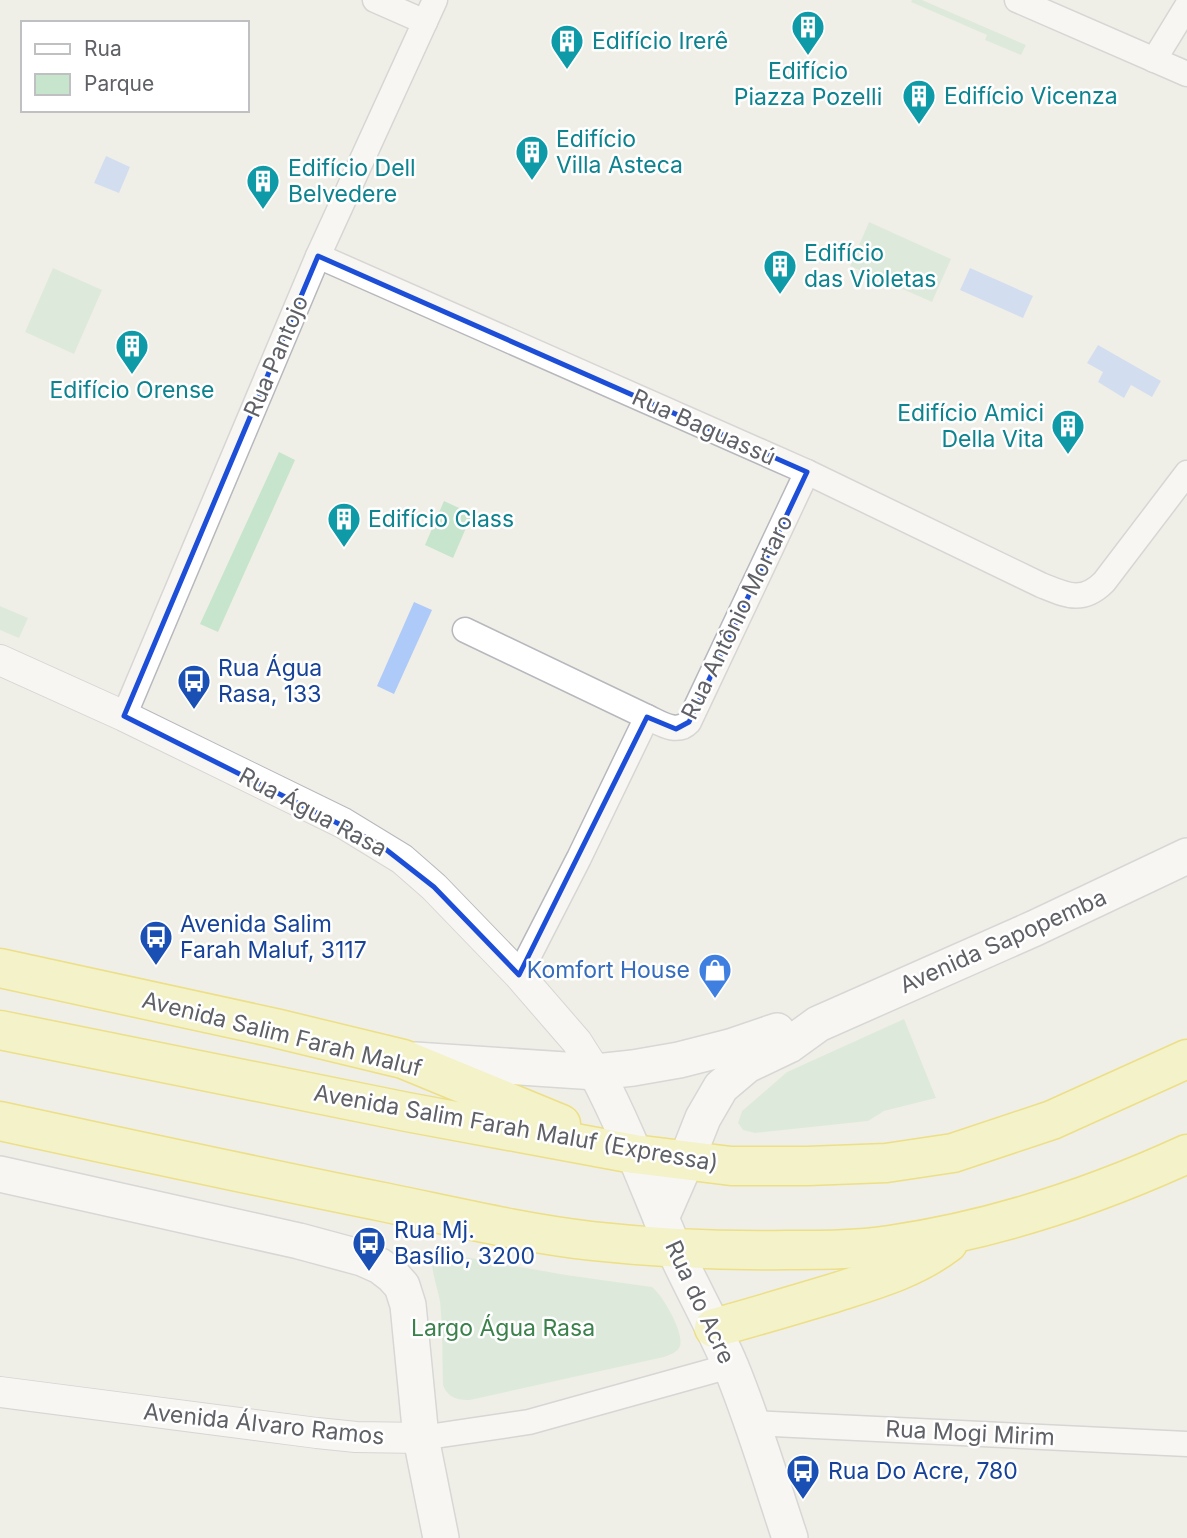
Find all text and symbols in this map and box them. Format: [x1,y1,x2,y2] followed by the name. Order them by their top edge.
[789,8,827,57] building icon: Edifício Piazza Pozelli
[21,21,248,112] legend
[548,22,586,71] building icon: Edifício Irerê
[592,27,728,55] place label: Edifício Irerê
[84,36,122,61] text: Rua
[734,57,882,111] place label: Edifício Piazza Pozelli
[84,71,154,96] text: Parque
[900,77,938,126] building icon: Edifício Vicenza
[944,82,1118,110] place label: Edifício Vicenza
[556,125,683,179] place label: Edifício Villa Asteca
[513,133,551,182] building icon: Edifício Villa Asteca
[288,154,416,208] place label: Edifício Dell Belvedere
[244,162,282,211] building icon: Edifício Dell Belvedere
[804,239,937,293] place label: Edifício das Violetas
[761,247,799,296] building icon: Edifício das Violetas
[238,291,314,421] street label: Rua Pantojo
[113,327,151,376] building icon: Edifício Orense
[50,376,214,404] place label: Edifício Orense
[628,383,780,471] street label: Rua Baguassú
[897,399,1044,453] place label: Edifício Amici Della Vita
[1049,407,1087,456] building icon: Edifício Amici Della Vita
[325,500,363,549] building icon: Edifício Class
[368,505,514,533] place label: Edifício Class
[675,510,799,724] street label: Rua Antônio Mortaro
[218,654,322,708] place label: Rua Água Rasa, 133
[175,662,213,711] bus stop icon: Rua Água Rasa, 133
[234,761,392,863] street label: Rua Água Rasa
[895,883,1111,999] street label: Avenida Sapopemba
[180,910,367,964] place label: Avenida Salim Farah Maluf, 3117
[137,918,175,967] bus stop icon: Avenida Salim Farah Maluf, 3117
[696,951,734,1000] shop icon: Komfort House
[527,956,690,984] place label: Komfort House
[139,986,425,1082] street label: Avenida Salim Farah Maluf
[312,1079,720,1177] street label: Avenida Salim Farah Maluf (Expressa)
[394,1216,535,1270] place label: Rua Mj. Basílio, 3200
[350,1224,388,1273] bus stop icon: Rua Mj. Basílio, 3200
[659,1236,741,1368] street label: Rua do Acre
[411,1314,595,1342] park label: Largo Água Rasa
[142,1397,386,1451] street label: Avenida Álvaro Ramos
[885,1415,1055,1451] street label: Rua Mogi Mirim
[784,1452,822,1501] bus stop icon: Rua Do Acre, 780
[828,1457,1018,1485] place label: Rua Do Acre, 780

